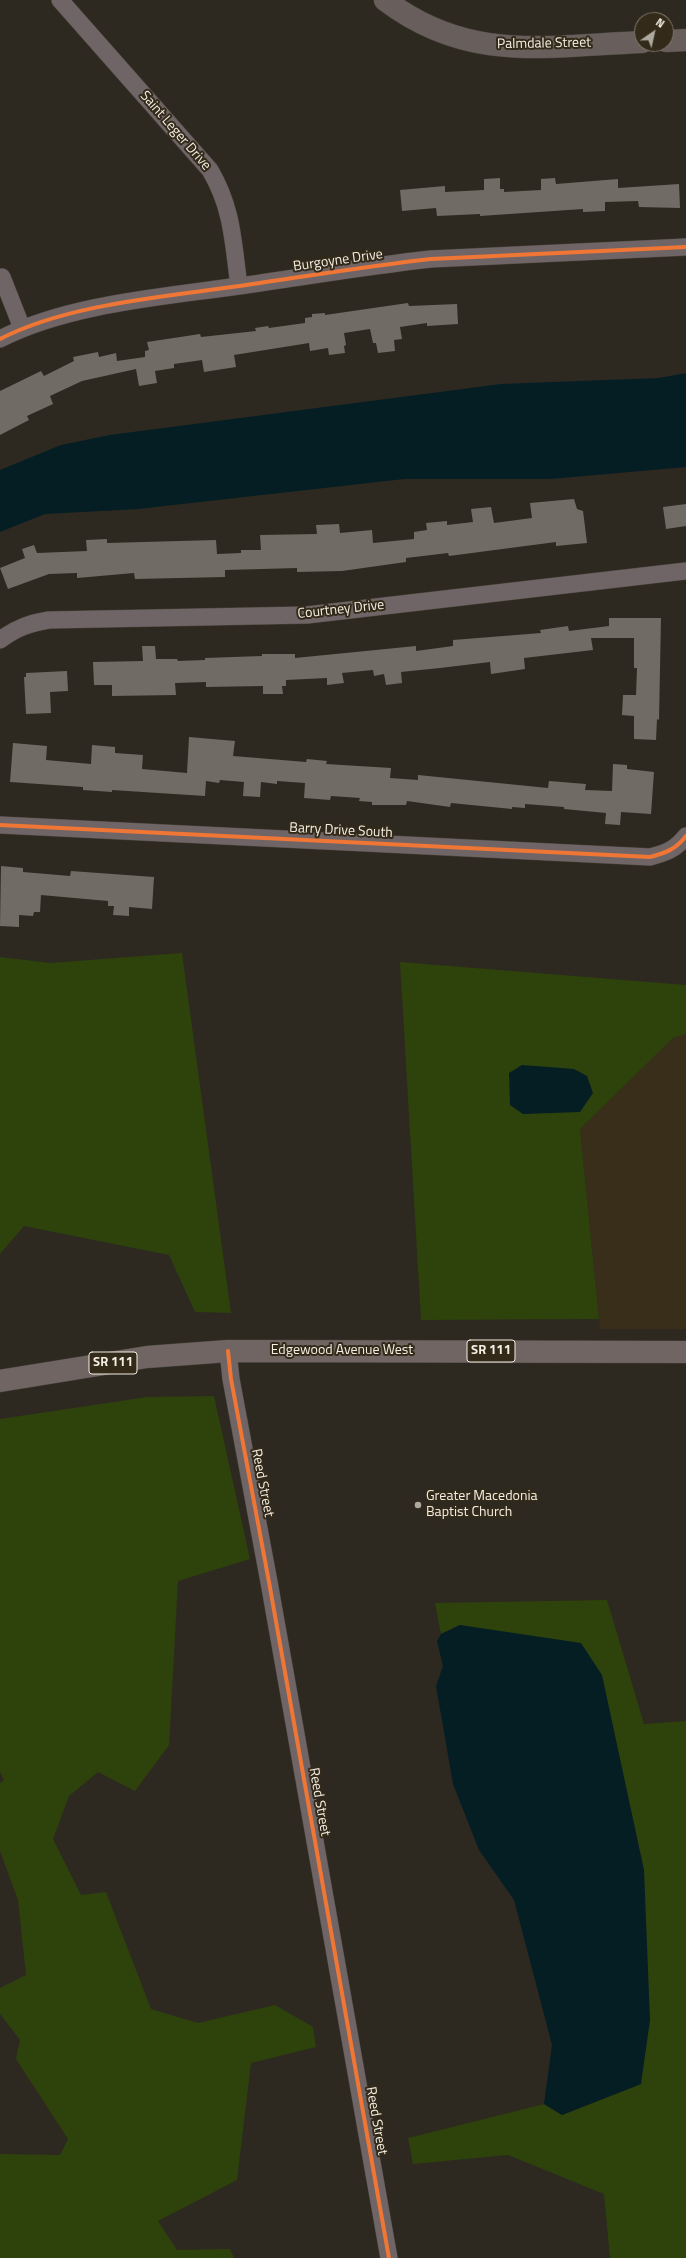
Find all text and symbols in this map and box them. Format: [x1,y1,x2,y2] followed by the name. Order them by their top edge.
[634,12,674,52] north arrow
[653,14,668,32] text: N
[497,35,591,53] street label: Palmdale Street
[136,88,214,174] street label: Saint Leger Drive
[292,246,384,276] street label: Burgoyne Drive
[297,597,385,623] street label: Courtney Drive
[289,820,393,842] street label: Barry Drive South
[467,1340,515,1362] road number: SR 111
[271,1343,413,1359] street label: Edgewood Avenue West
[89,1352,137,1374] road number: SR 111
[247,1447,277,1519] street label: Reed Street
[426,1489,538,1522] place label: Greater Macedonia Baptist Church
[413,1500,423,1510] marker: Greater Macedonia Baptist Church
[305,1766,333,1838] street label: Reed Street
[362,2085,390,2157] street label: Reed Street

